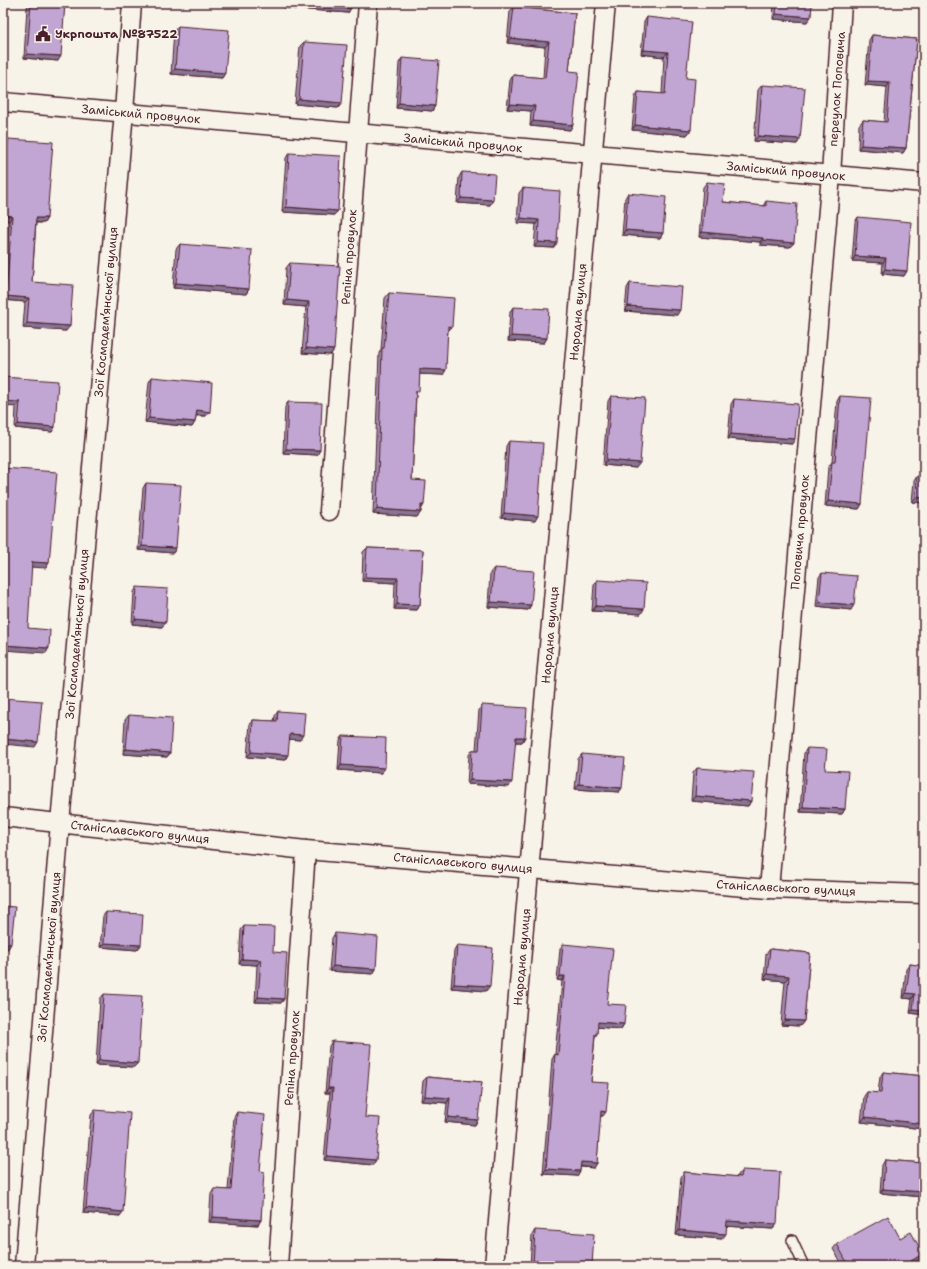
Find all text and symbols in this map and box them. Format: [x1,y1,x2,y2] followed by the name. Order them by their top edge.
[34,25,52,43] public building icon: Укрпошта №87522
[55,26,178,42] place label: Укрпошта №87522
[825,30,849,147] street label: переулок Поповича
[81,101,202,127] street label: Заміський провулок
[403,130,524,156] street label: Заміський провулок
[726,158,847,184] street label: Заміський провулок
[338,208,360,305] street label: Рєпіна провулок
[91,226,121,398] street label: Зої Космодем’янської вулиця
[566,263,590,361] street label: Народна вулиця
[787,473,813,590] street label: Поповича провулок
[62,548,92,720] street label: Зої Космодем’янської вулиця
[538,586,562,684] street label: Народна вулиця
[70,817,210,847] street label: Станіславського вулиця
[393,849,533,877] street label: Станіславського вулиця
[34,871,64,1043] street label: Зої Космодем’янської вулиця
[716,876,856,900] street label: Станіславського вулиця
[510,908,534,1006] street label: Народна вулиця
[281,1009,303,1106] street label: Рєпіна провулок

